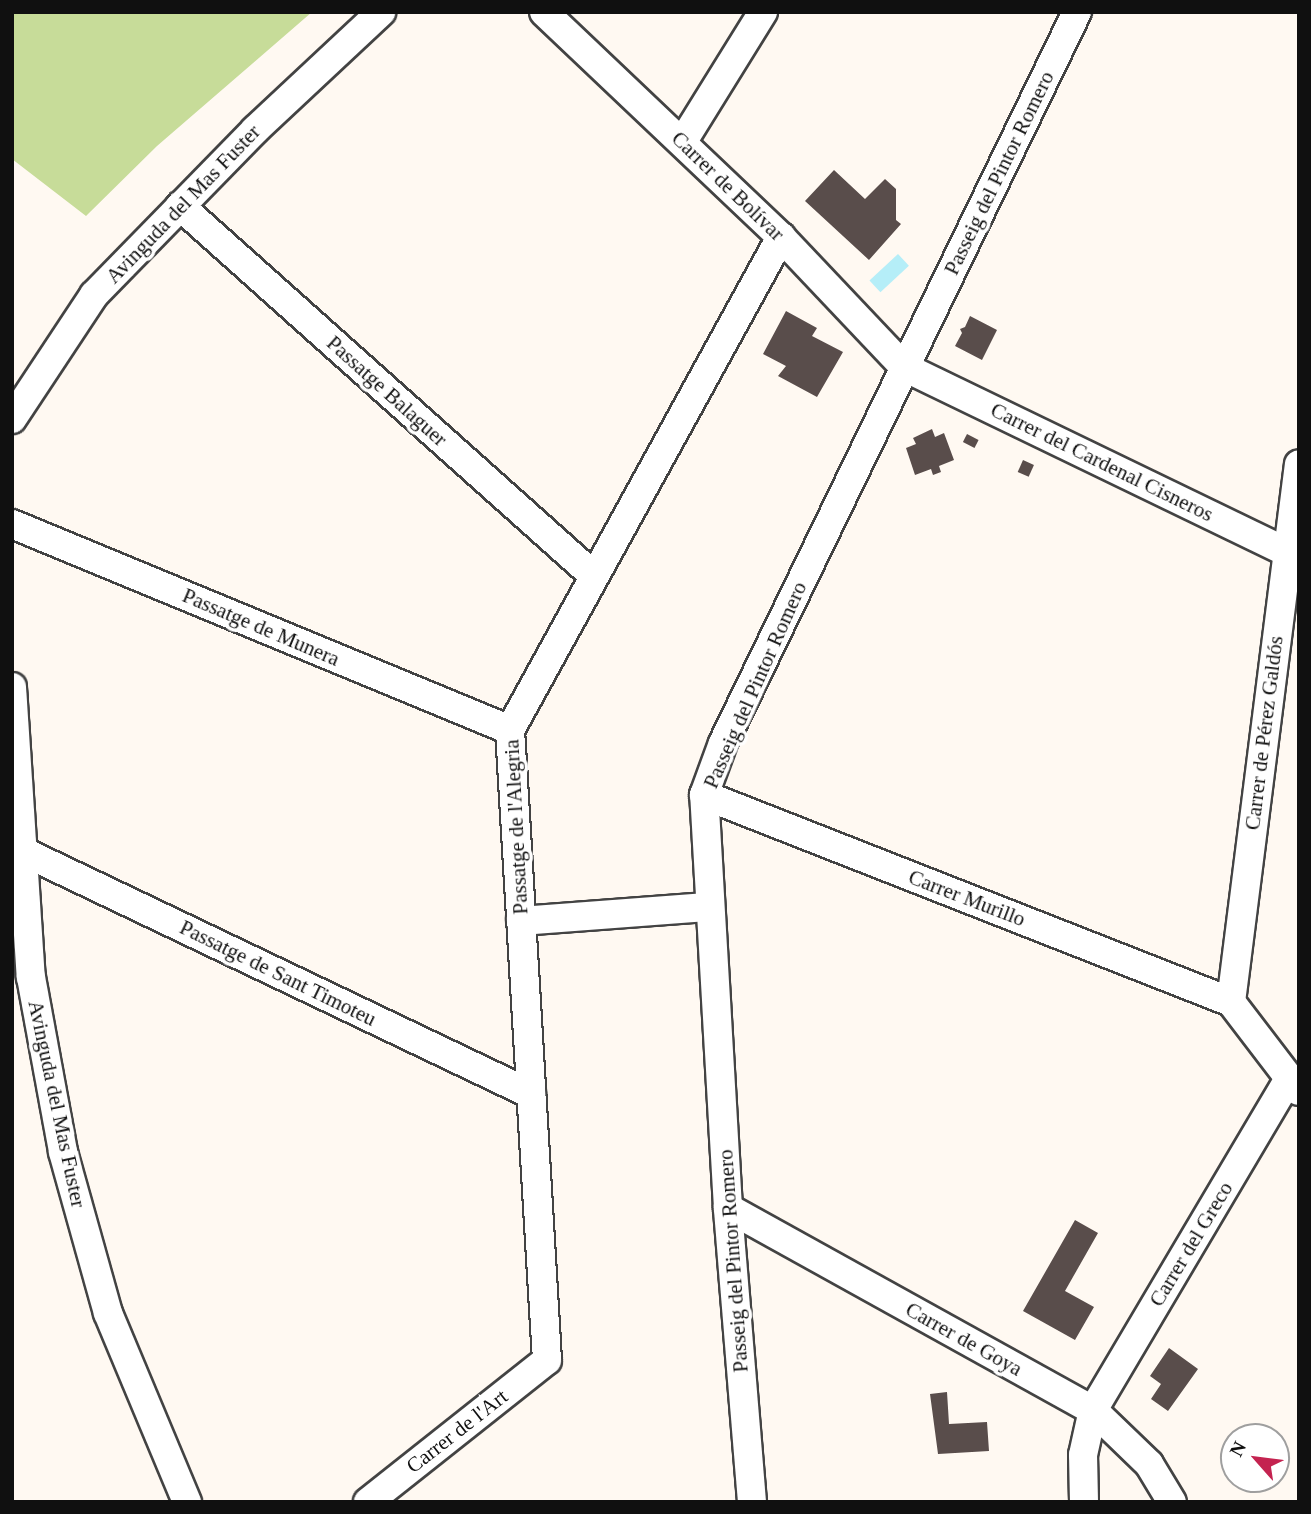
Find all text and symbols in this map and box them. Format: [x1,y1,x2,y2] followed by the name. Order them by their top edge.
[939,67,1059,279] street label: Passeig del Pintor Romero
[101,119,265,289] street label: Avinguda del Mas Fuster
[666,126,790,246] street label: Carrer de Bolívar
[322,330,452,452] street label: Passatge Balaguer
[987,397,1217,527] street label: Carrer del Cardenal Cisneros
[698,578,812,792] street label: Passeig del Pintor Romero
[179,583,343,671] street label: Passatge de Munera
[1240,635,1288,831] street label: Carrer de Pérez Galdós
[499,739,533,915] street label: Passatge de l'Alegria
[905,864,1029,932] street label: Carrer Murillo
[176,914,380,1032] street label: Passatge de Sant Timoteu
[23,998,91,1210] street label: Avinguda del Mas Fuster
[713,1149,753,1373] street label: Passeig del Pintor Romero
[1144,1177,1238,1311] street label: Carrer del Greco
[901,1297,1027,1381] street label: Carrer de Goya
[401,1384,513,1478] street label: Carrer de l'Art
[1220,1423,1290,1493] north arrow
[1225,1438,1250,1460] text: N

